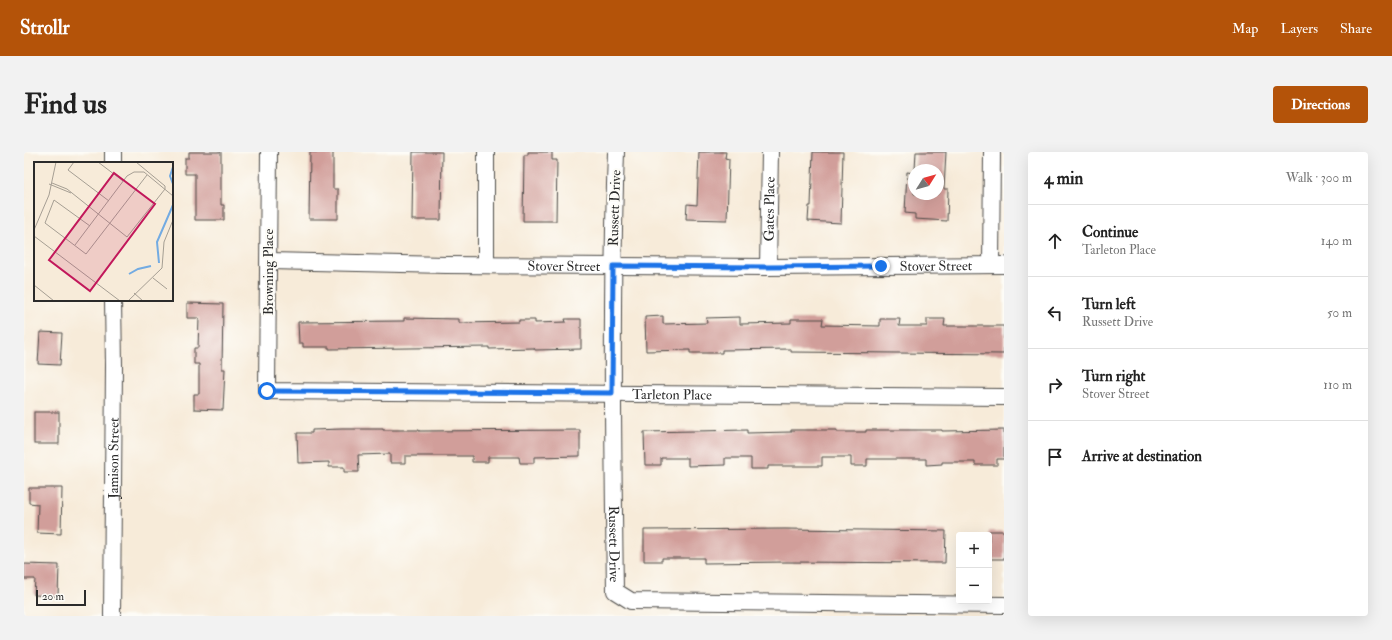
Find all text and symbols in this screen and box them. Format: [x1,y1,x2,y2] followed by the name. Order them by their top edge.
[20,16,70,40] text: Strollr
[1232,20,1258,37] text: Map
[1280,20,1318,37] text: Layers
[1340,20,1372,37] text: Share
[1273,86,1368,123] button: Directions
[24,87,107,122] text: Find us
[34,162,173,301] inset map
[908,164,944,200] north arrow
[1044,168,1083,189] text: 4 min
[605,169,624,247] street label: Russett Drive
[1286,170,1352,186] text: Walk · 300 m
[760,176,779,242] street label: Gates Place
[1082,223,1138,242] text: Continue
[260,229,277,315] street label: Browning Place
[1044,230,1066,252] icon: ahead
[1321,233,1352,249] text: 140 m
[1082,242,1156,258] text: Tarleton Place
[872,257,890,275] route end
[900,257,973,275] street label: Stover Street
[528,258,601,275] street label: Stover Street
[1082,295,1136,314] text: Turn left
[1044,302,1066,324] icon: left
[1327,305,1352,321] text: 50 m
[1082,314,1153,330] text: Russett Drive
[1082,367,1145,386] text: Turn right
[1044,374,1066,396] icon: right
[1323,377,1352,393] text: 110 m
[258,382,276,400] route start
[632,386,712,404] street label: Tarleton Place
[1082,386,1149,402] text: Stover Street
[105,417,123,500] street label: Jamison Street
[1044,446,1066,468] icon: arrive
[1082,447,1202,466] text: Arrive at destination
[605,506,623,583] street label: Russett Drive
[956,532,992,604] map controls
[956,532,992,568] button: +
[956,568,992,604] button: −
[36,588,86,607] scale bar
[42,590,64,603] text: 20 m

